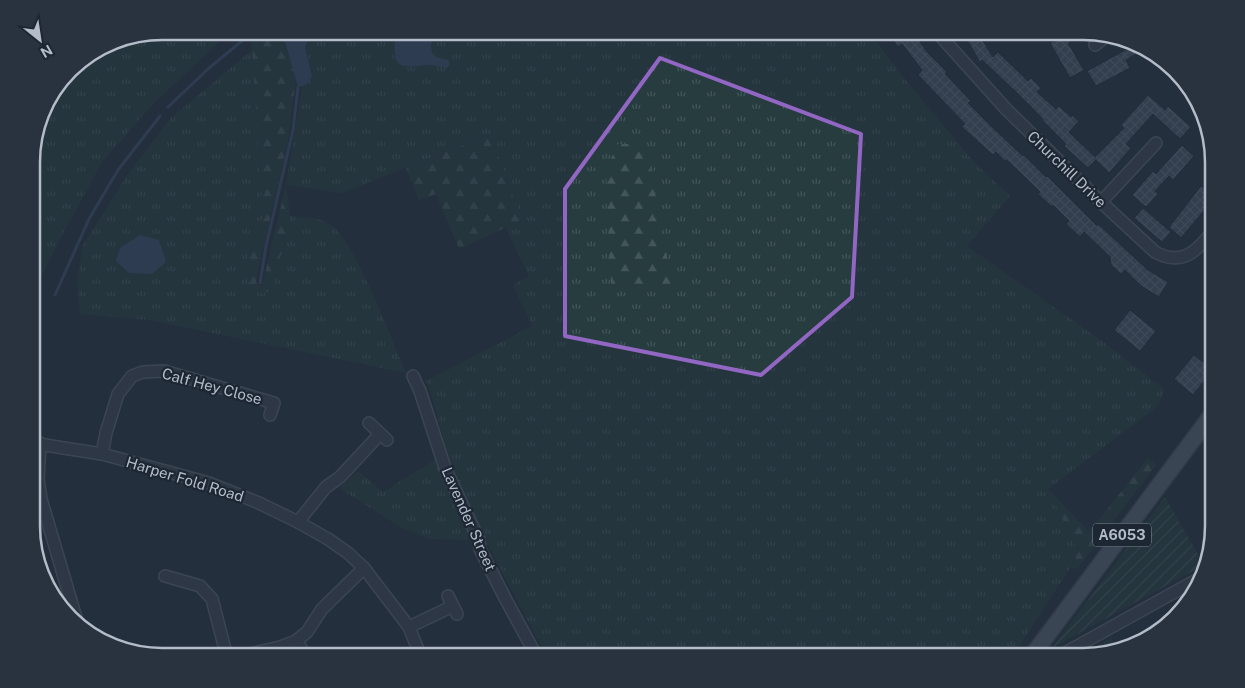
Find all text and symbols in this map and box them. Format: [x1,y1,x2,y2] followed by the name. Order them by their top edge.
[15,15,65,65] north arrow
[38,42,55,61] text: N
[1024,127,1110,211] street label: Churchill Drive
[160,364,264,408] street label: Calf Hey Close
[124,453,246,505] street label: Harper Fold Road
[438,464,500,574] street label: Lavender Street
[1093,524,1151,546] road number: A6053

